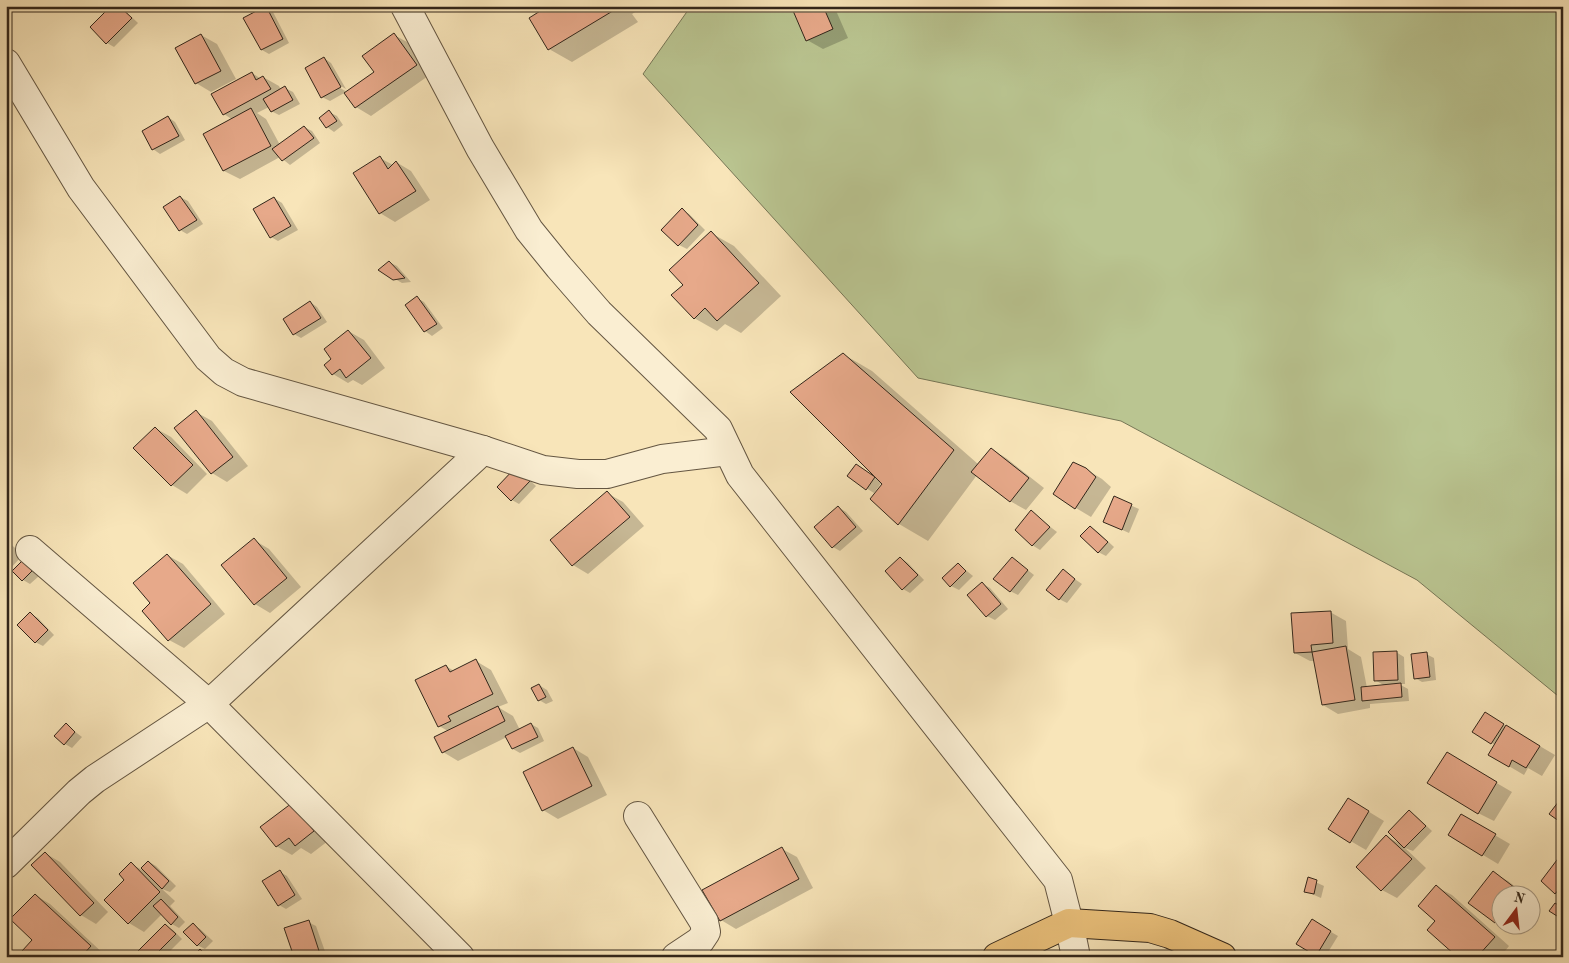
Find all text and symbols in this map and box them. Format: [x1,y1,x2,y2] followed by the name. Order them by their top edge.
[1492,886,1542,936] north arrow
[1512,890,1526,907] text: N

